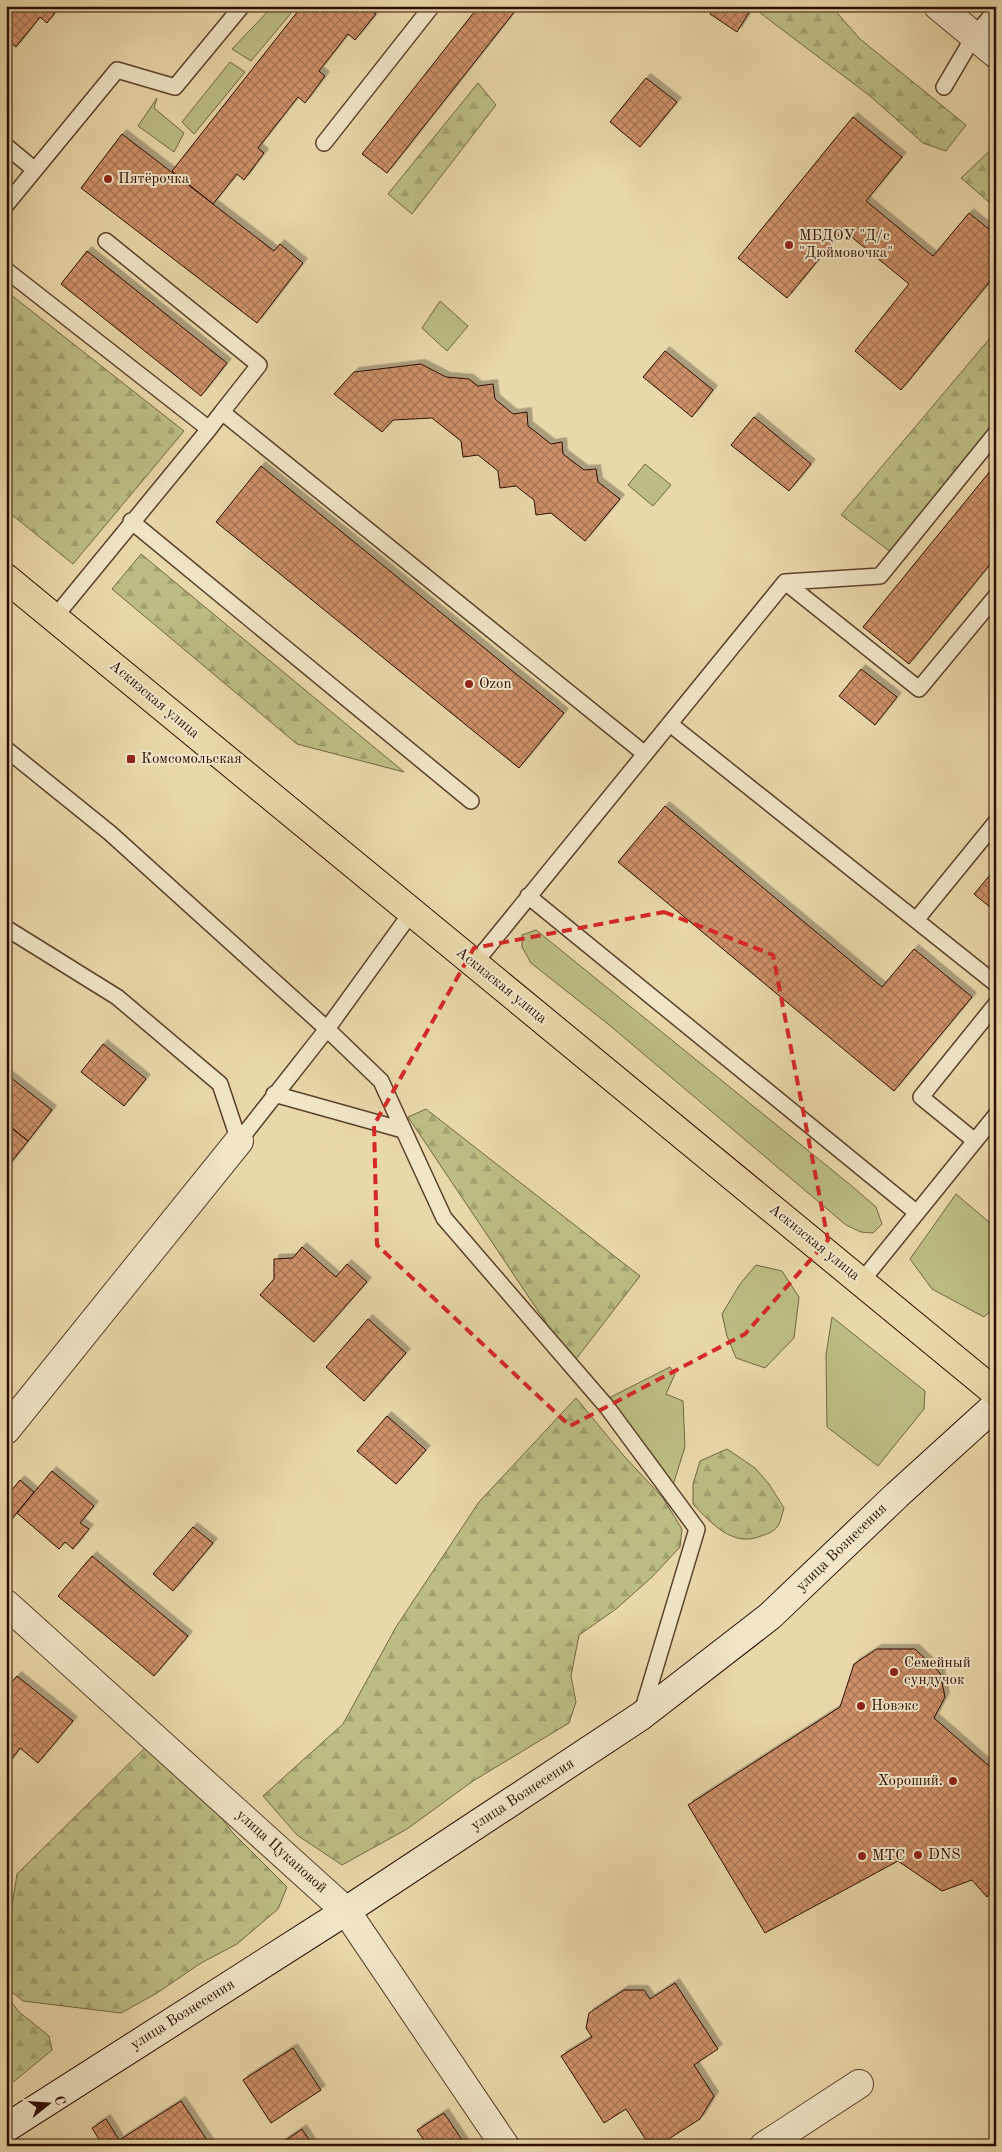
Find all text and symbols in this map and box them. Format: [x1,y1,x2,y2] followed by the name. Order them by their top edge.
[118,172,190,187] place label: Пятёрочка
[102,173,114,185] marker: Пятёрочка
[799,229,893,261] place label: МБДОУ "Д/с "Дюймовочка"
[783,239,795,251] marker: МБДОУ "Д/с "Дюймовочка"
[106,658,202,742] street label: Аскизская улица
[479,677,512,692] place label: Ozon
[463,678,475,690] marker: Ozon
[141,752,242,767] place label: Комсомольская
[125,753,137,765] marker: Комсомольская
[453,945,550,1027] street label: Аскизская улица
[766,1202,863,1284] street label: Аскизская улица
[794,1501,890,1595] street label: улица Вознесения
[904,1656,971,1688] place label: Семейный сундучок
[888,1666,900,1678] marker: Семейный сундучок
[871,1699,919,1714] place label: Новэкс
[855,1700,867,1712] marker: Новэкс
[469,1756,577,1834] street label: улица Вознесения
[878,1774,943,1789] place label: Хороший.
[947,1775,959,1787] marker: Хороший.
[233,1808,329,1896] street label: улица Цукановой
[928,1848,961,1863] place label: DNS
[872,1849,905,1864] place label: МТС
[912,1849,924,1861] marker: DNS
[856,1850,868,1862] marker: МТС
[128,1977,238,2053] street label: улица Вознесения
[22,2080,72,2130] north arrow
[51,2094,68,2107] text: С

